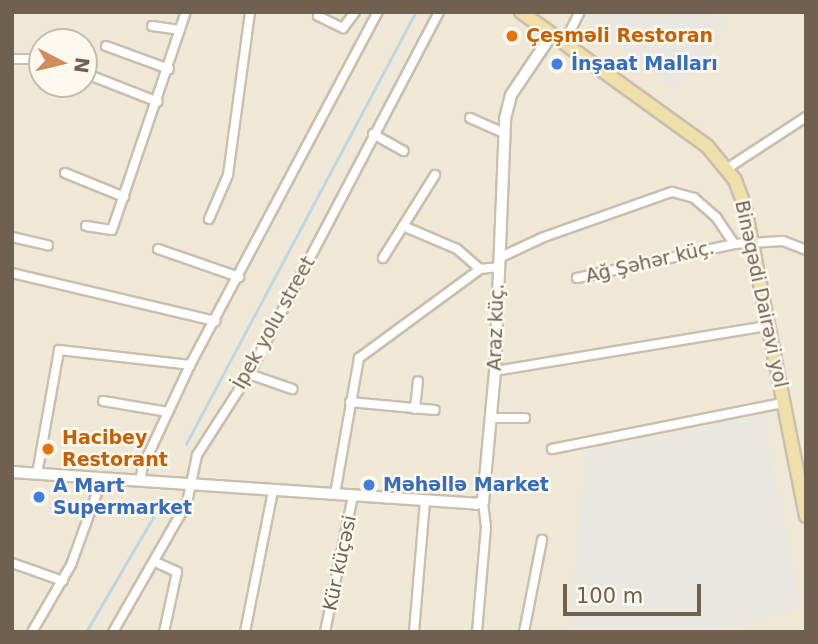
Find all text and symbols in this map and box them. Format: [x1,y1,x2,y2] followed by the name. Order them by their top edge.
[526,25,713,47] place label: Çeşməli Restoran
[28,28,98,98] north arrow
[504,28,520,44] marker: Çeşməli Restoran
[571,53,718,75] place label: İnşaat Malları
[70,56,94,75] text: N
[549,56,565,72] marker: İnşaat Malları
[730,198,792,390] street label: Binəqədi Dairəvi yol
[583,236,717,288] street label: Ağ Şəhər küç.
[228,253,320,393] street label: İpek yolu street
[483,283,509,371] street label: Araz küç.
[62,427,168,471] place label: Hacibey Restorant
[40,441,56,457] marker: Hacibey Restorant
[383,474,549,496] place label: Məhəllə Market
[53,475,192,519] place label: A Mart Supermarket
[361,477,377,493] marker: Məhəllə Market
[31,489,47,505] marker: A Mart Supermarket
[319,513,361,613] street label: Kür küçəsi
[566,570,704,614] scale bar
[576,584,643,608] text: 100 m

